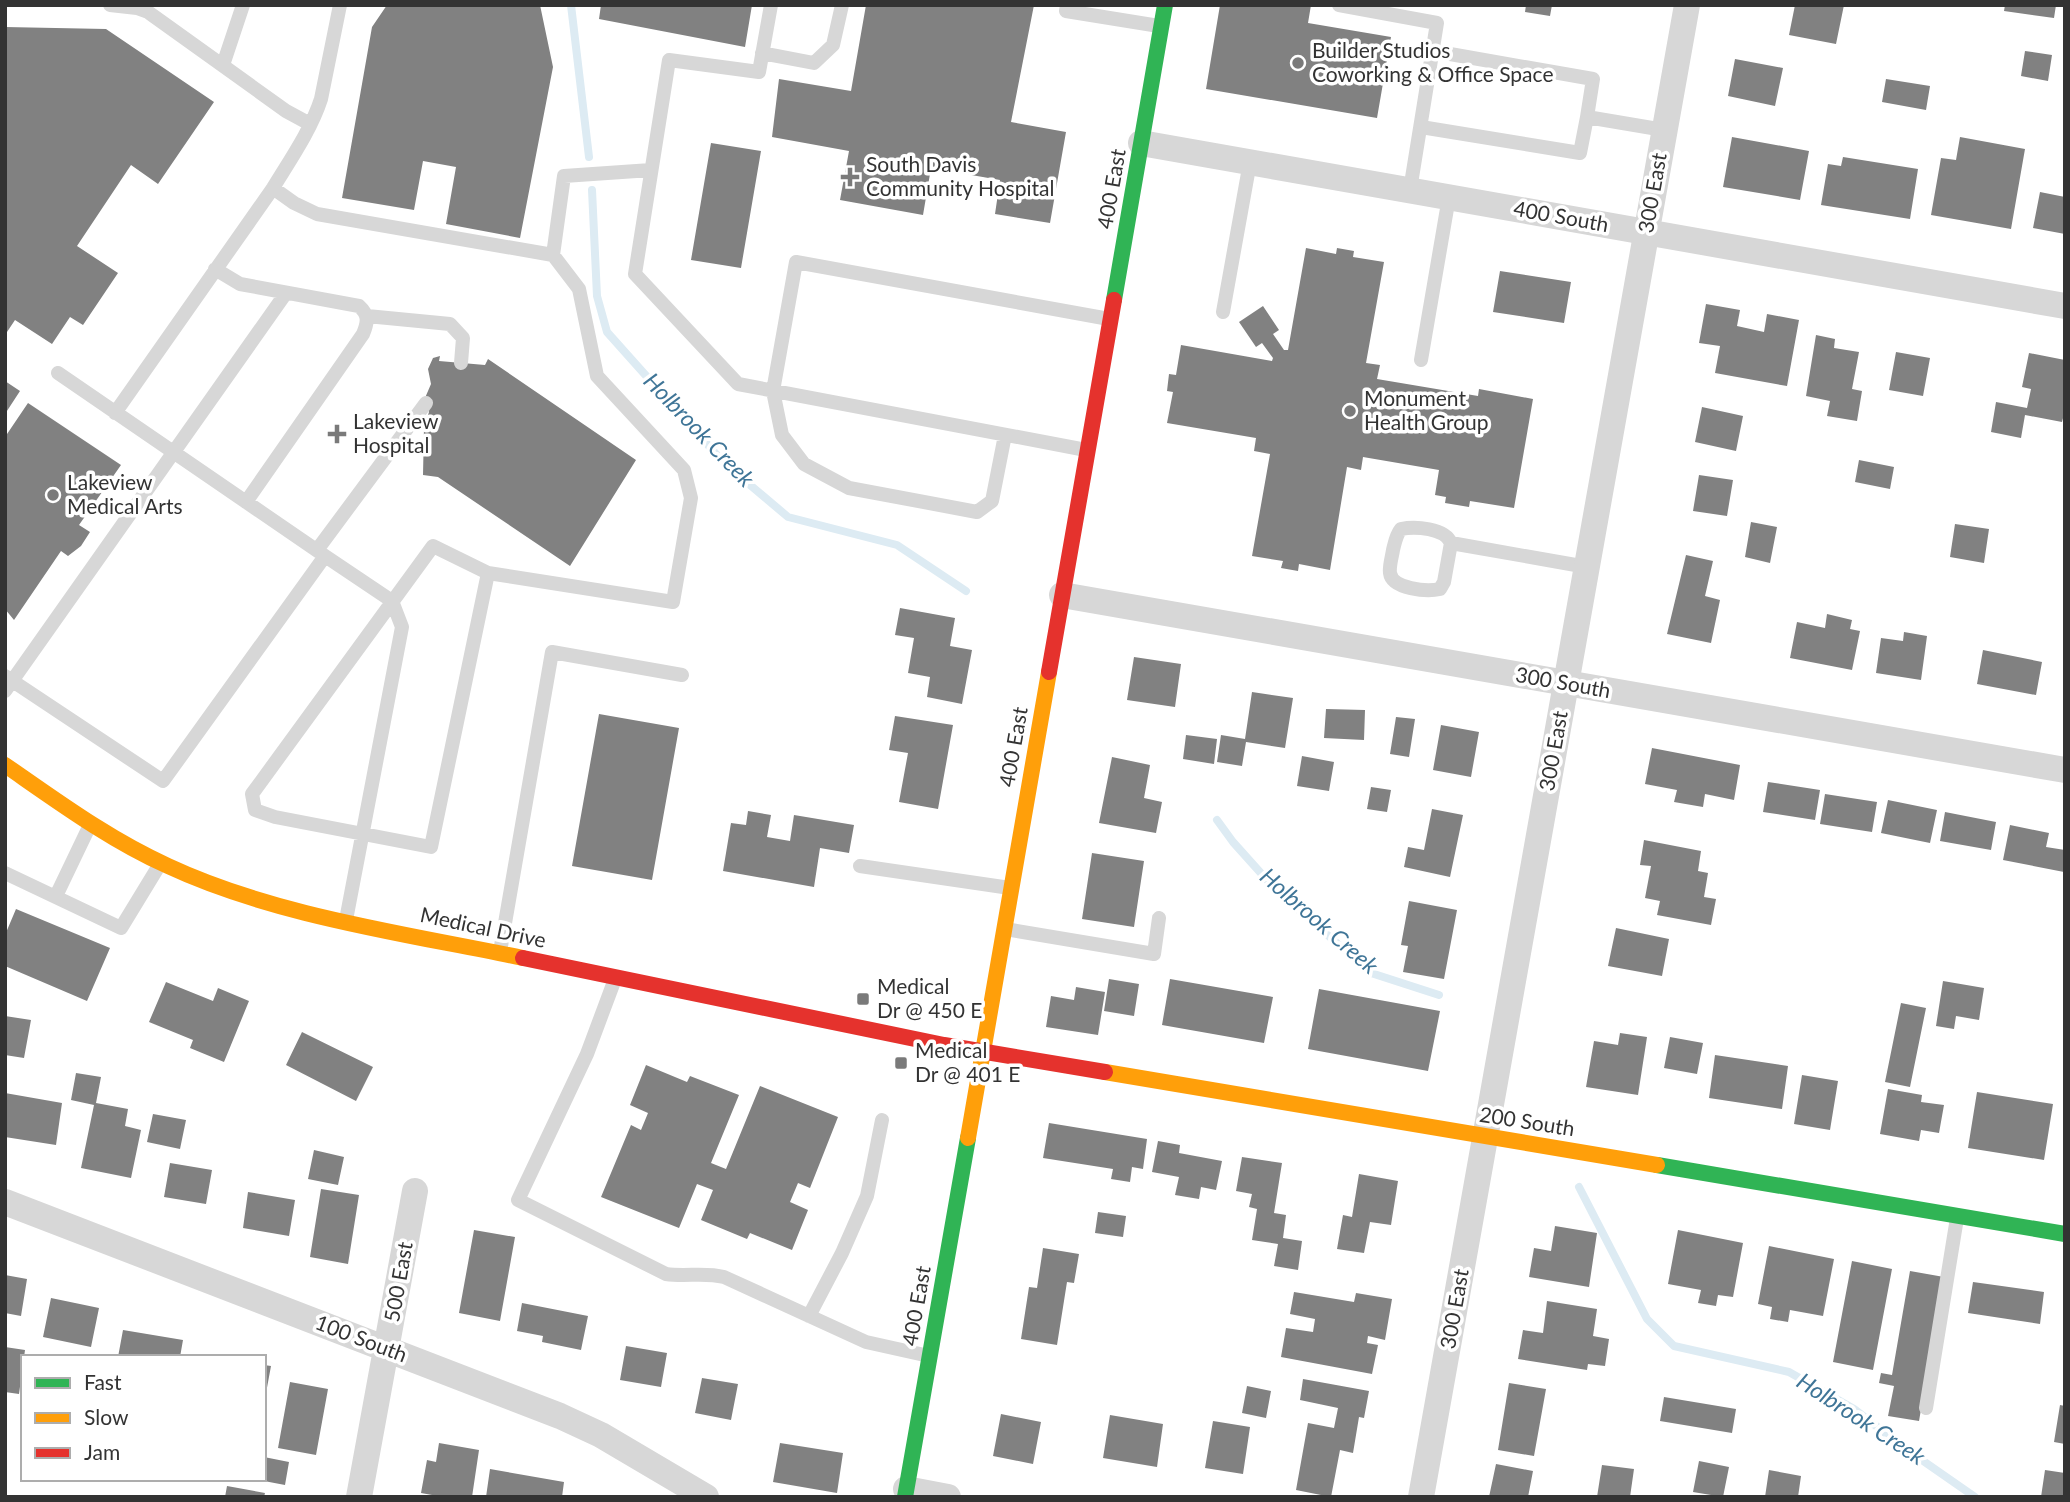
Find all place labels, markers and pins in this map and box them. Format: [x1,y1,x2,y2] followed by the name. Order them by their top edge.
[1312,37,1553,86] place label: Builder Studios Coworking & Office Space
[1290,55,1306,71] marker: Builder Studios Coworking & Office Space
[866,151,1054,200] place label: South Davis Community Hospital
[840,167,860,187] marker: South Davis Community Hospital
[1364,385,1489,434] place label: Monument Health Group
[1342,403,1358,419] marker: Monument Health Group
[353,408,439,457] place label: Lakeview Hospital
[327,424,347,444] marker: Lakeview Hospital
[67,469,183,518] place label: Lakeview Medical Arts
[45,487,61,503] marker: Lakeview Medical Arts
[877,973,982,1022] place label: Medical Dr @ 450 E
[855,991,871,1007] marker: Medical Dr @ 450 E
[915,1037,1020,1086] place label: Medical Dr @ 401 E
[893,1055,909,1071] marker: Medical Dr @ 401 E

